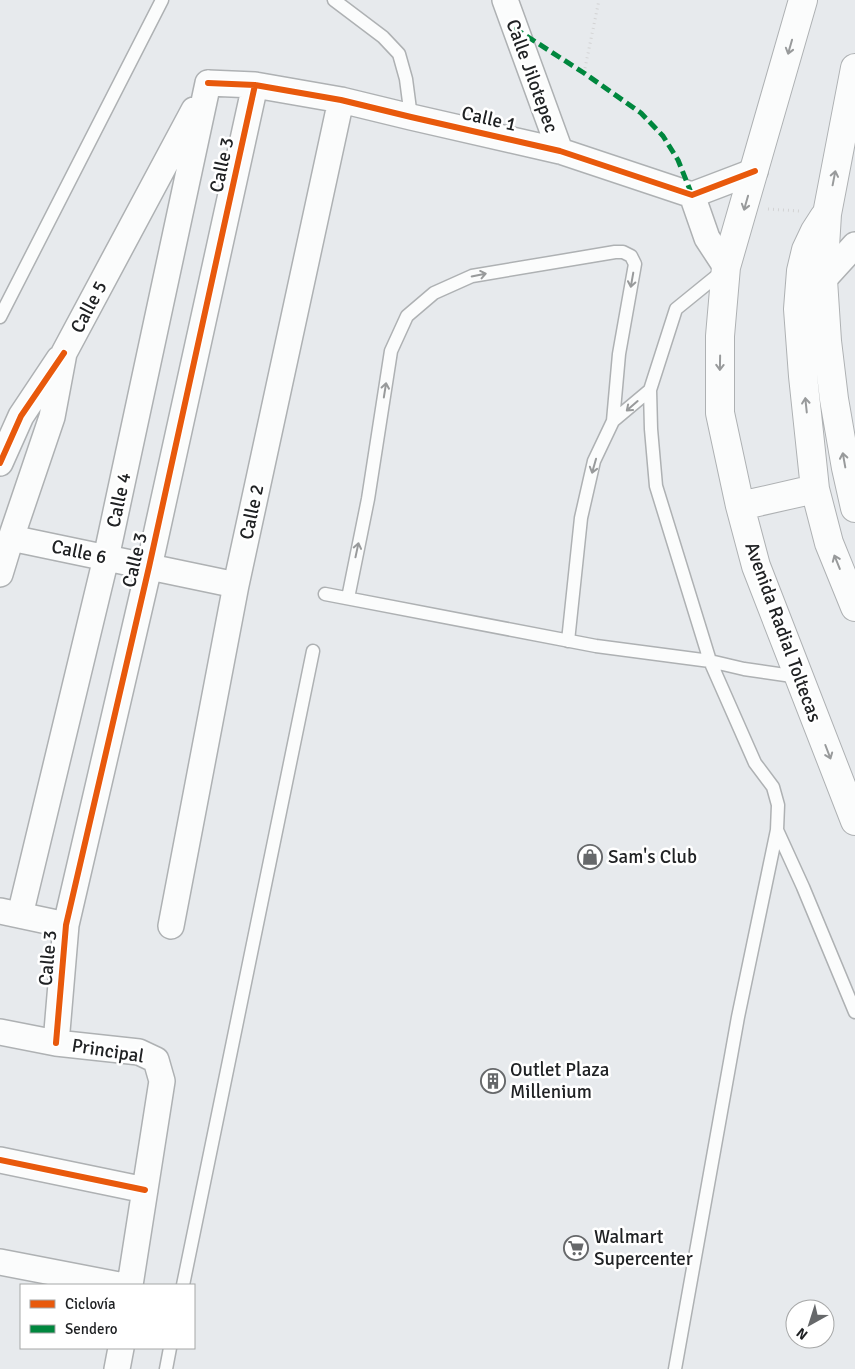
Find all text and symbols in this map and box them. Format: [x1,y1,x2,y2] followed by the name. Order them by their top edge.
[500,16,564,136] street label: Calle Jilotepec
[784,38,794,54] one-way arrow
[459,101,519,137] street label: Calle 1
[204,135,240,195] street label: Calle 3
[830,170,839,186] one-way arrow
[740,195,750,211] one-way arrow
[471,270,487,279] one-way arrow
[627,272,637,288] one-way arrow
[65,277,113,337] street label: Calle 5
[715,354,725,370] one-way arrow
[380,382,390,398] one-way arrow
[802,397,811,413] one-way arrow
[625,400,638,411] one-way arrow
[839,453,849,469] one-way arrow
[588,457,598,473] one-way arrow
[101,470,137,530] street label: Calle 4
[234,482,270,542] street label: Calle 2
[117,530,153,590] street label: Calle 3
[49,534,109,570] street label: Calle 6
[739,539,827,725] street label: Avenida Radial Toltecas
[353,543,363,559] one-way arrow
[832,555,841,570] one-way arrow
[824,744,834,759] one-way arrow
[577,844,603,870] shop icon: Sam's Club
[608,845,697,869] place label: Sam's Club
[34,929,62,987] street label: Calle 3
[70,1033,146,1069] street label: Principal
[510,1058,609,1104] place label: Outlet Plaza Millenium
[480,1068,506,1094] building icon: Outlet Plaza Millenium
[594,1225,693,1271] place label: Walmart Supercenter
[563,1235,589,1261] supermarket icon: Walmart Supercenter
[20,1284,195,1349] legend
[65,1295,116,1313] text: Ciclovía
[785,1299,835,1349] north arrow
[65,1320,118,1338] text: Sendero
[793,1324,811,1343] text: N

